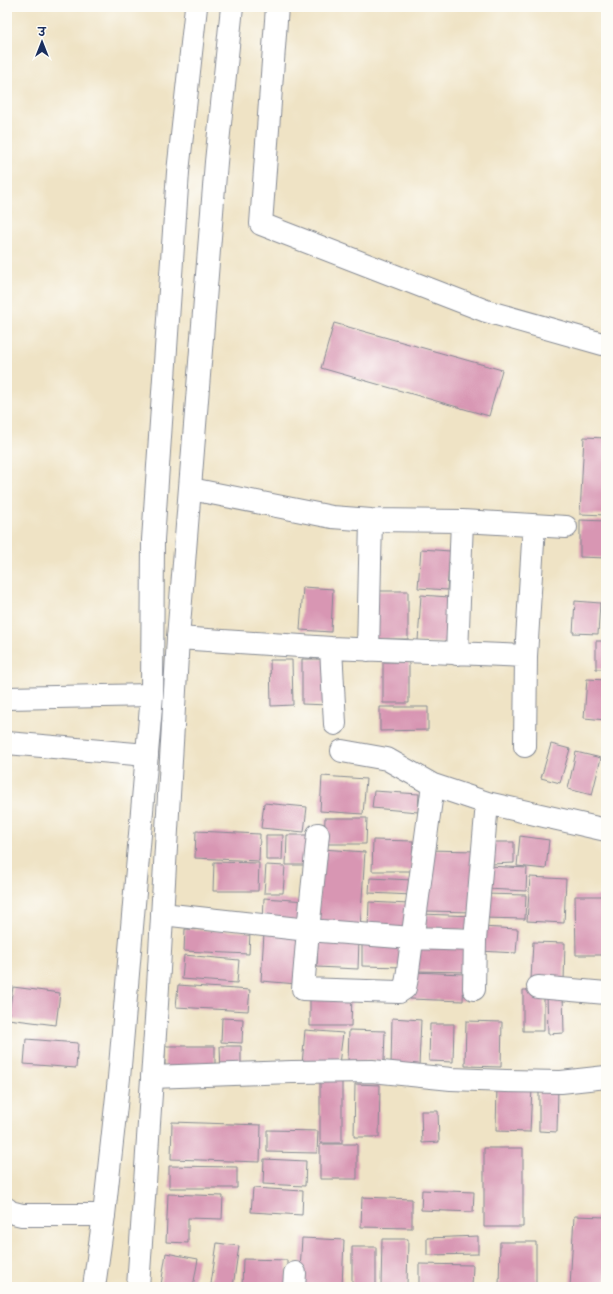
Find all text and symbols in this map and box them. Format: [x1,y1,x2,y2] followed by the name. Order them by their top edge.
[22,22,62,62] north arrow
[37,26,47,40] text: उ

